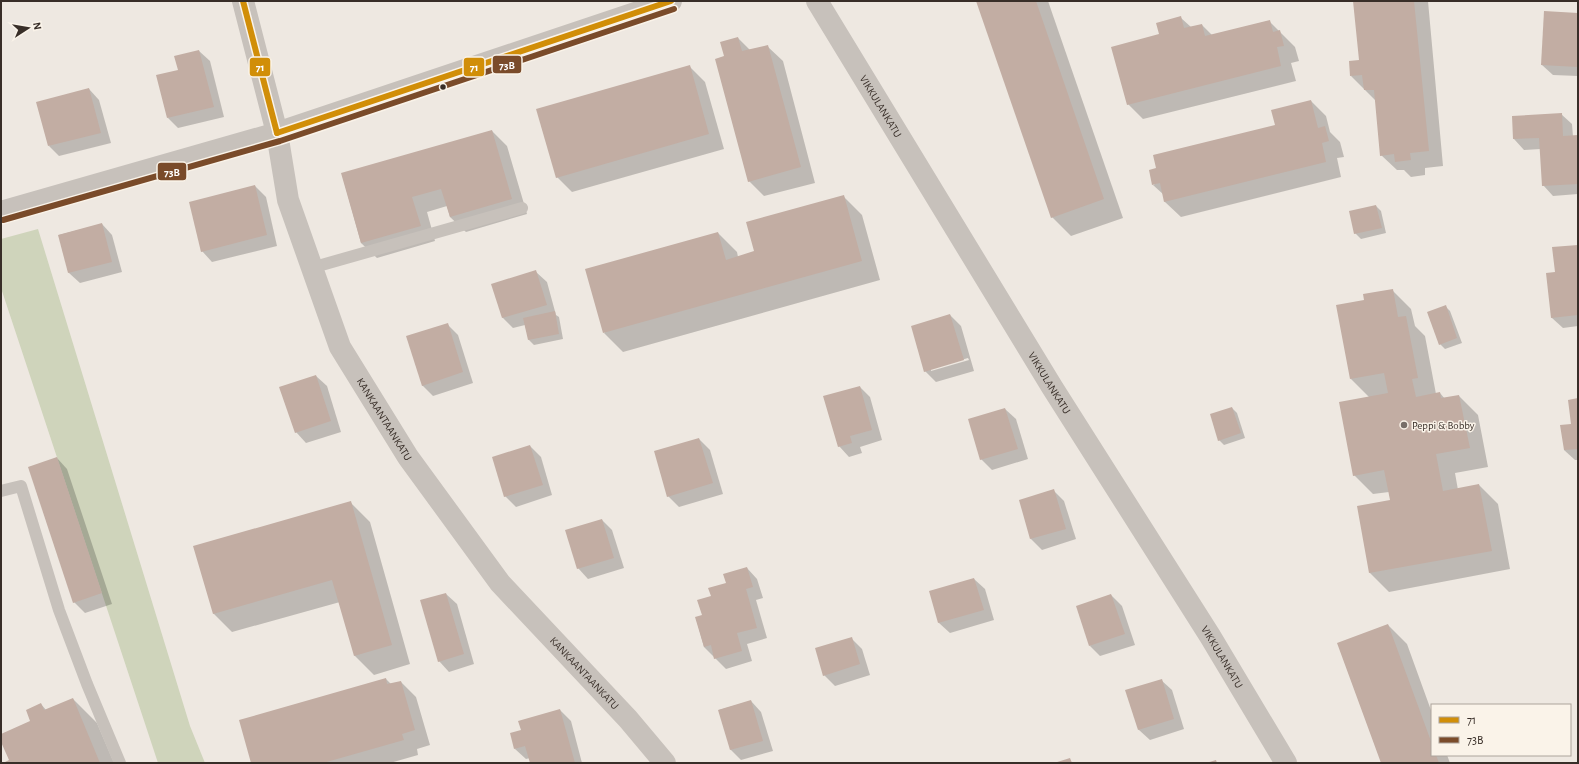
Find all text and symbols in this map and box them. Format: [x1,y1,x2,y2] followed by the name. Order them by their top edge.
[8,8,48,48] north arrow
[31,21,43,31] text: N
[492,55,522,74] line badge: 73B
[249,57,271,77] line badge: 71
[463,57,485,77] line badge: 71
[499,60,516,71] text: 73B
[256,62,264,73] text: 71
[470,62,478,73] text: 71
[858,73,904,139] street label: VIKKULANKATU
[438,82,448,92] unlabelled marker
[157,162,187,181] line badge: 73B
[164,167,181,178] text: 73B
[1026,350,1073,416] street label: VIKKULANKATU
[355,376,414,463] street label: KANKAANTAANKATU
[1399,420,1409,430] marker: Peppi & Bobby
[1412,420,1475,431] place label: Peppi & Bobby
[1199,624,1245,690] street label: VIKKULANKATU
[548,635,621,711] street label: KANKAANTAANKATU
[1431,704,1571,756] legend
[1467,714,1476,726] text: 71
[1467,734,1483,746] text: 73B

